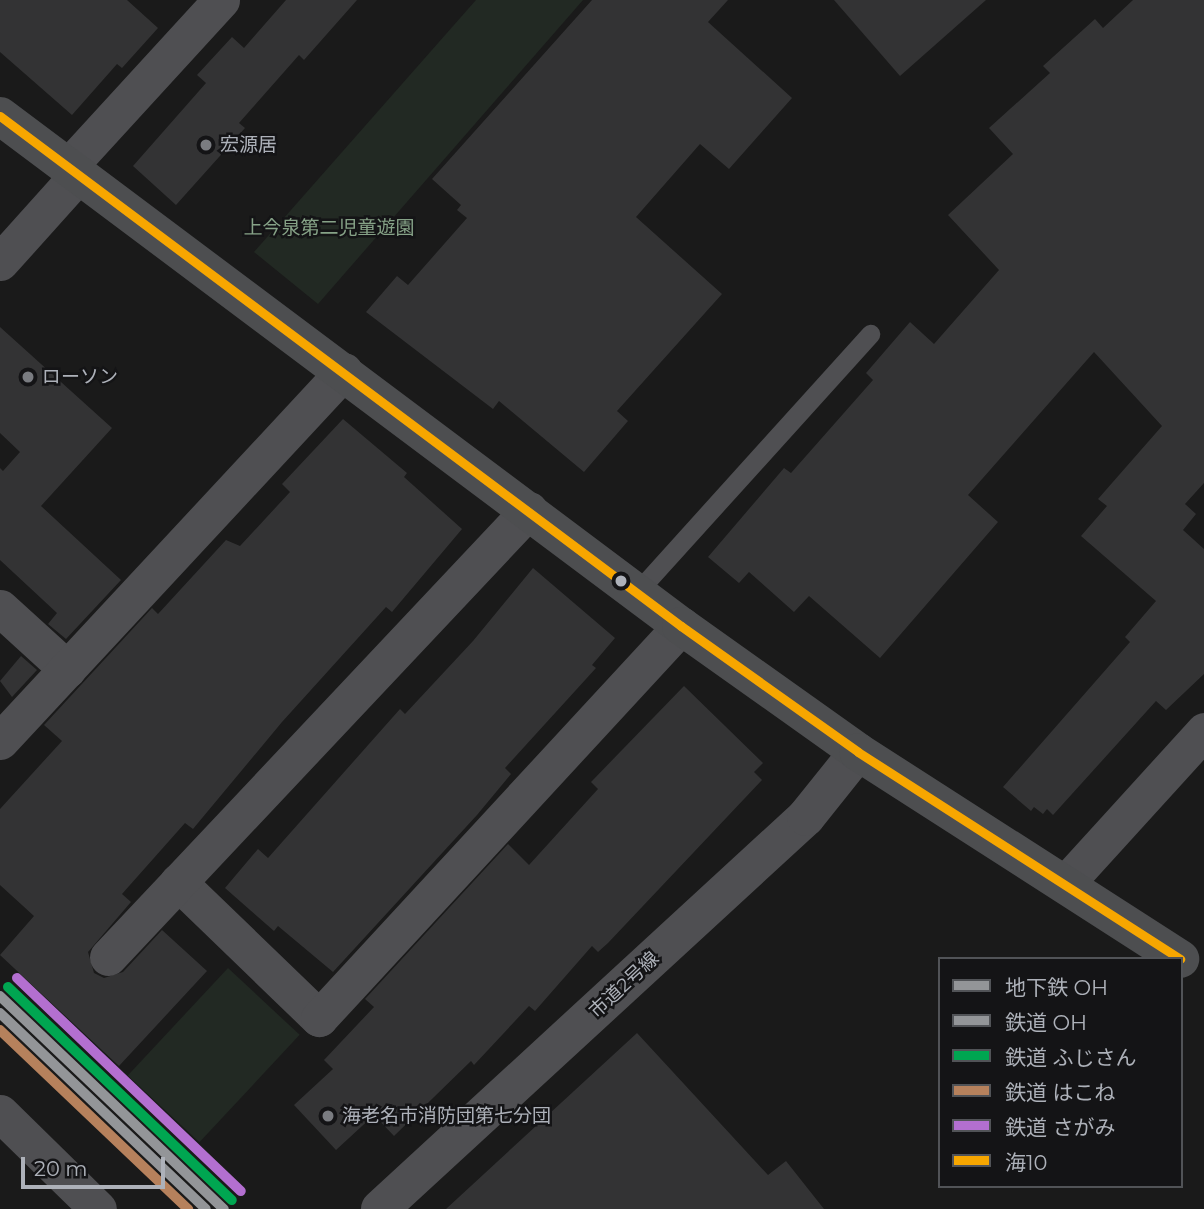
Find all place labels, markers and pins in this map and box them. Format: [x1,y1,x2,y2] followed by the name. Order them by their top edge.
[220,134,277,156] place label: 宏源居
[198,137,214,153] marker: 宏源居
[42,366,118,388] place label: ローソン
[20,369,36,385] marker: ローソン
[614,574,628,588] unlabelled marker
[342,1105,551,1127] place label: 海老名市消防団第七分団
[320,1108,336,1124] marker: 海老名市消防団第七分団

